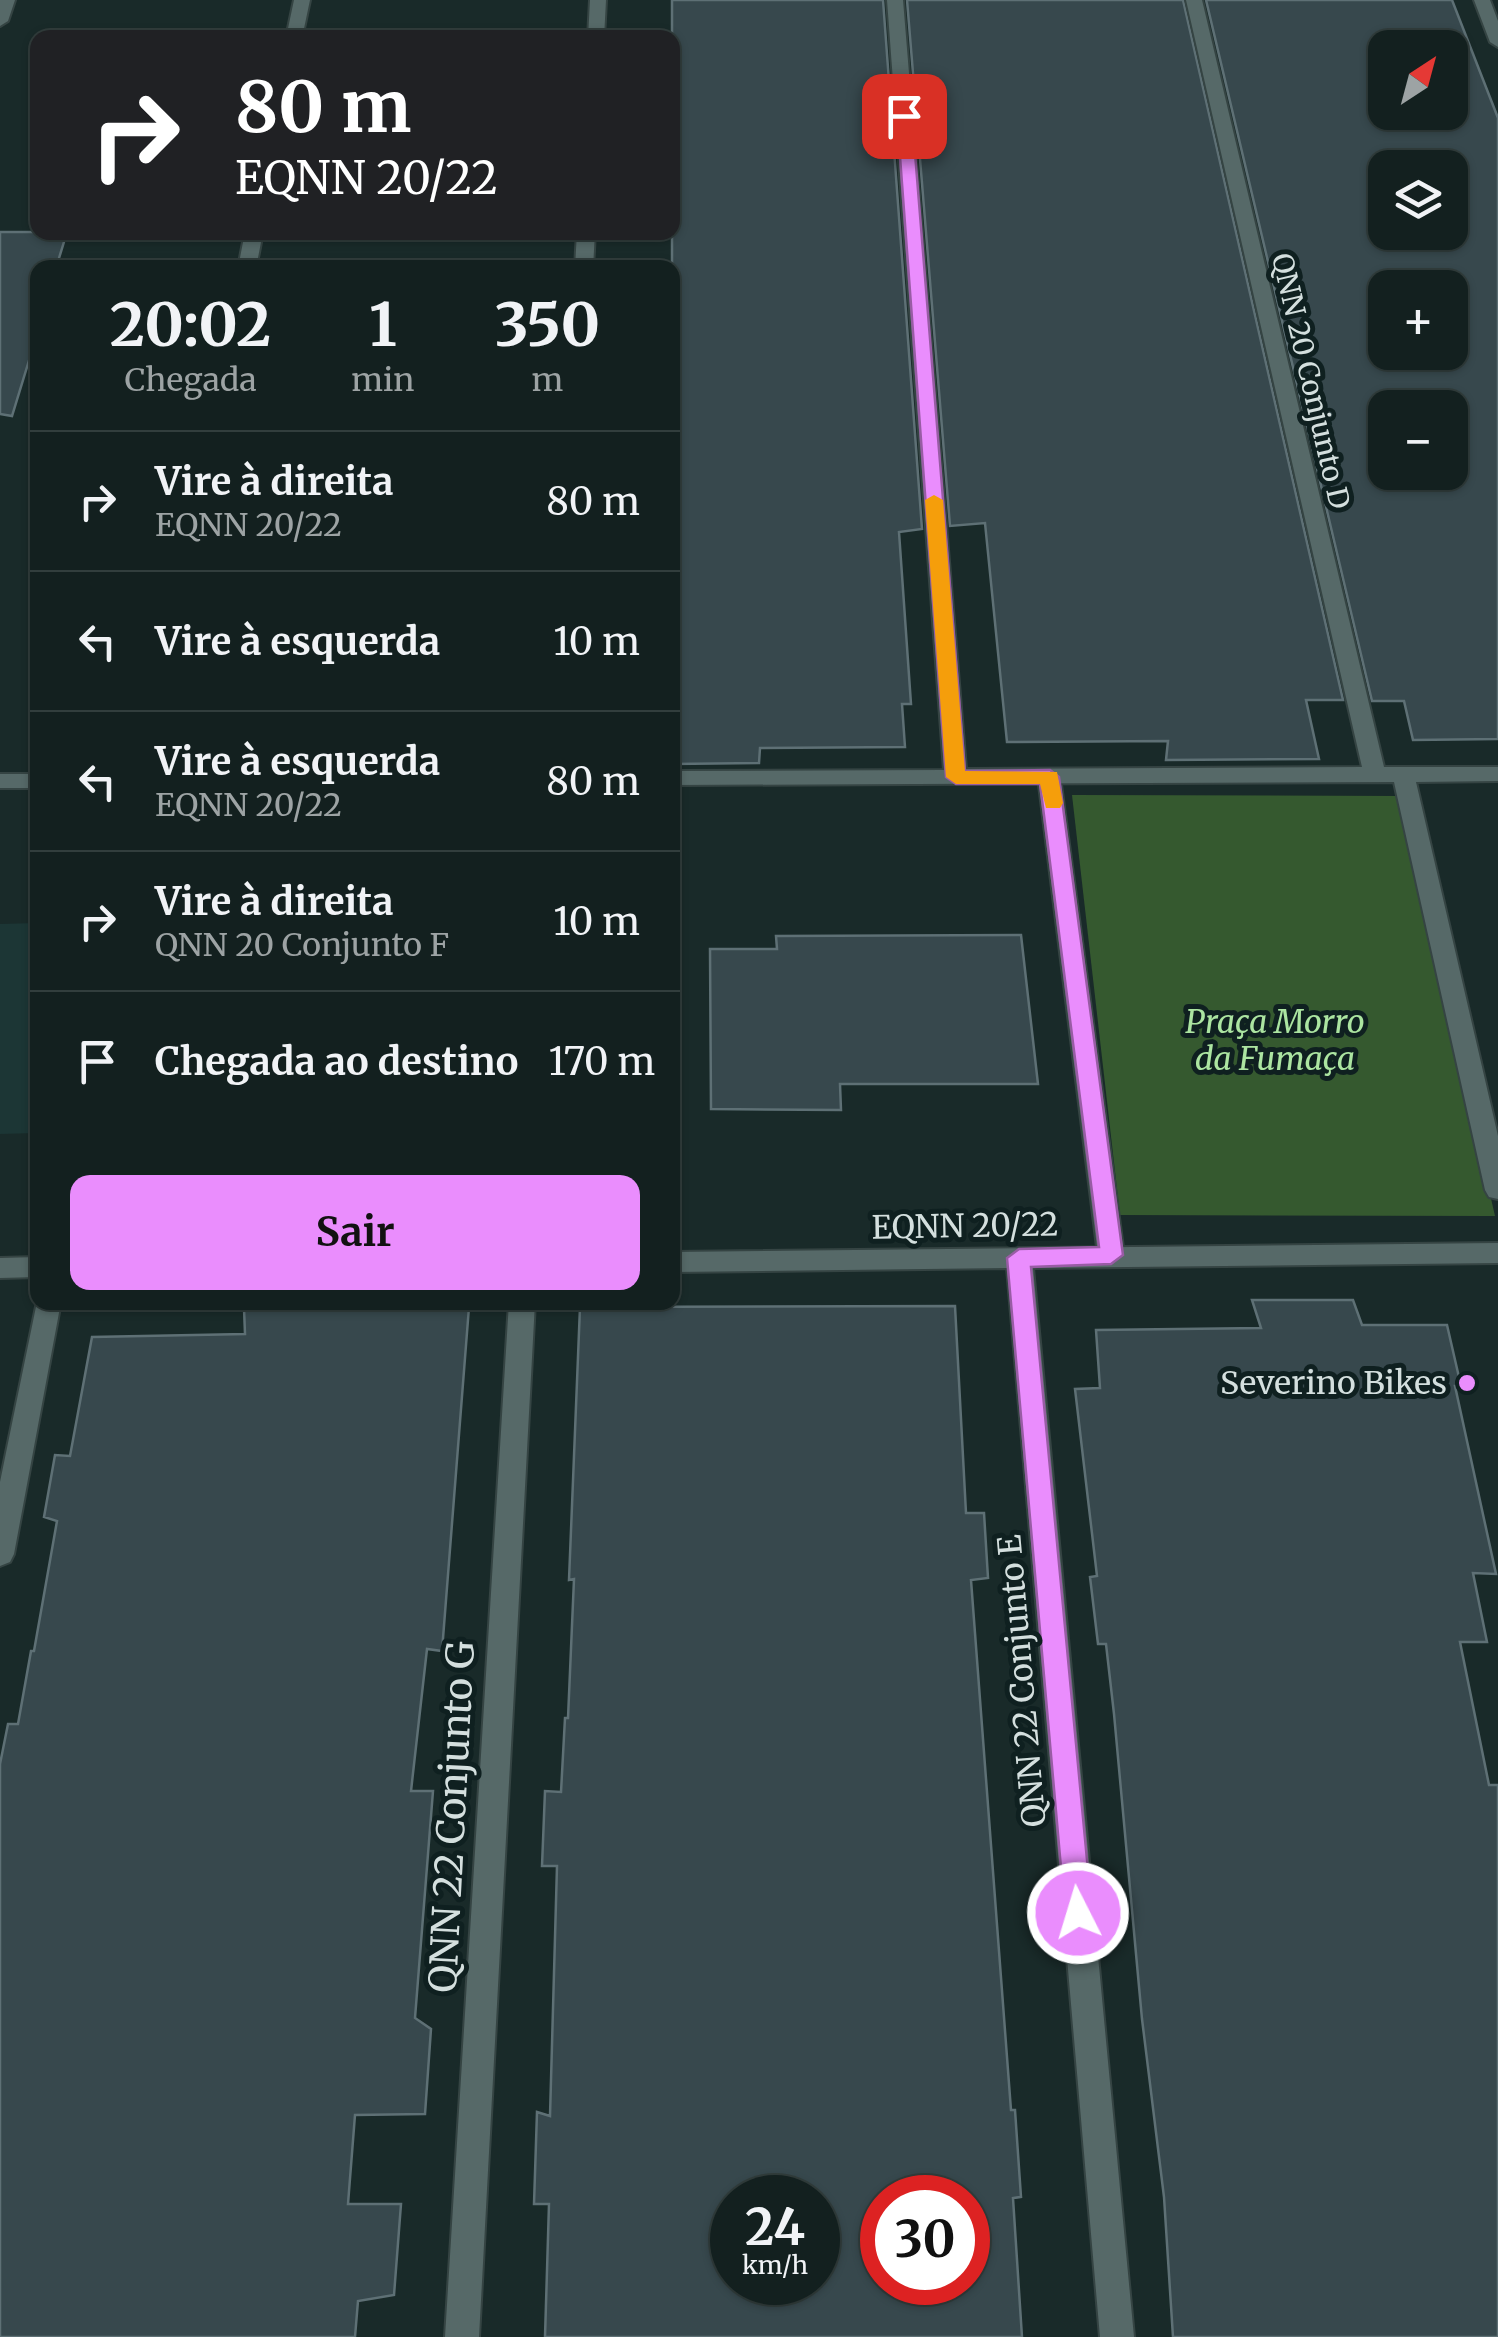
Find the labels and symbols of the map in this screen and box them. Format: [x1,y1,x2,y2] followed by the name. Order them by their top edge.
[1368,30,1468,130] north arrow
[862,74,947,159] pin
[1264,250,1358,512] street label: QNN 20 Conjunto D
[1185,1002,1365,1079] park label: Praça Morro da Fumaça
[871,1204,1059,1248] street label: EQNN 20/22
[1220,1363,1447,1403] place label: Severino Bikes
[1456,1372,1478,1394] marker: Severino Bikes
[989,1532,1055,1829] street label: QNN 22 Conjunto E
[419,1640,484,1994] street label: QNN 22 Conjunto G
[1026,1861,1130,1965] position arrow
[860,2175,990,2305] speed limit sign: 30

